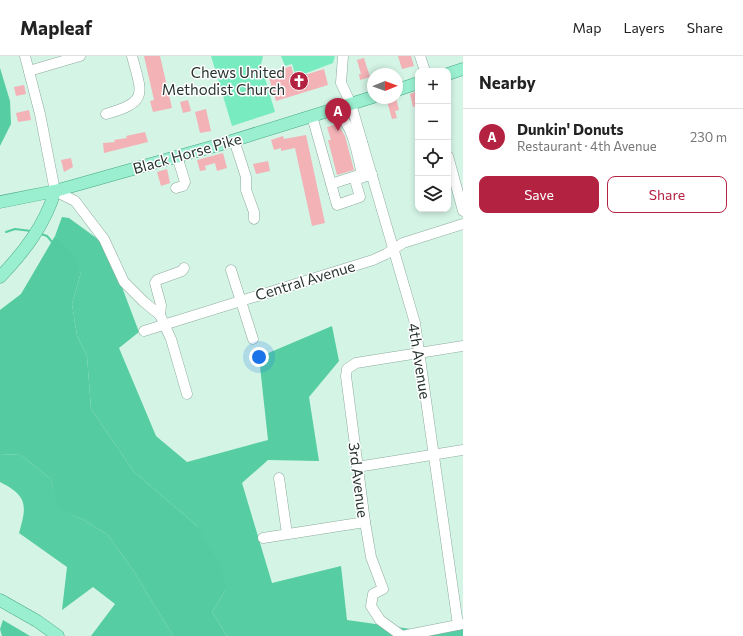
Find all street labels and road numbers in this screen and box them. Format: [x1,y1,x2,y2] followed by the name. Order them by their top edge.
[131,129,244,177] street label: Black Horse Pike
[253,256,357,304] street label: Central Avenue
[405,322,435,400] street label: 4th Avenue
[345,441,373,519] street label: 3rd Avenue

